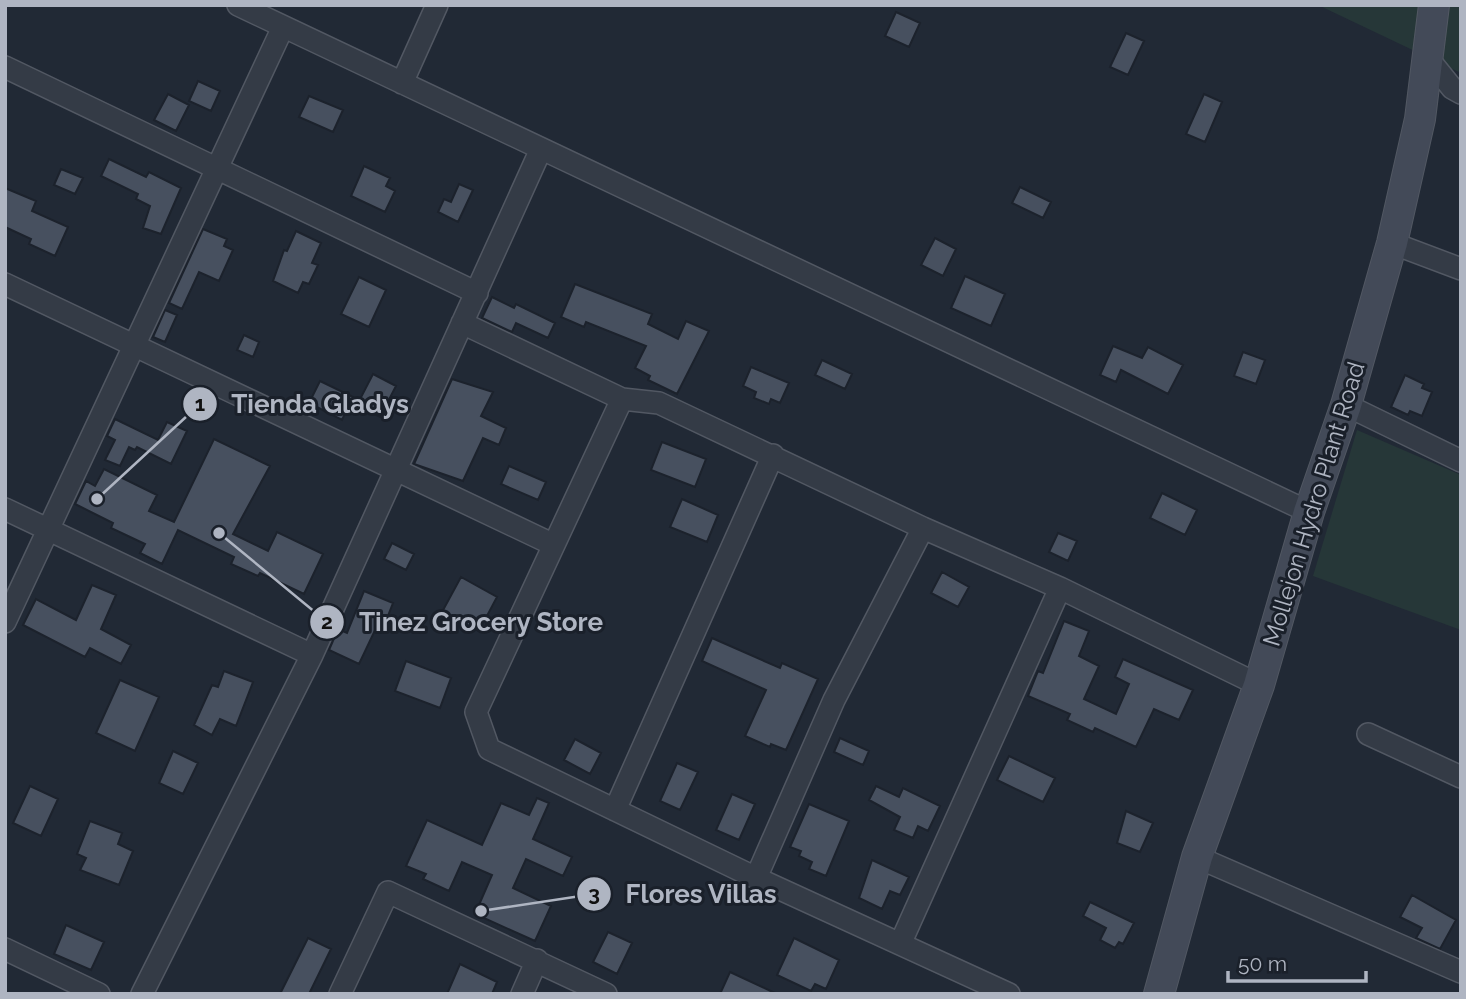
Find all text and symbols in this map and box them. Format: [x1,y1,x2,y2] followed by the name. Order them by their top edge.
[1256,358,1371,650] street label: Mollejon Hydro Plant Road
[182,380,423,427] callout: Tienda Gladys
[231,389,409,419] text: Tienda Gladys
[195,391,205,416] text: 1
[309,598,617,645] callout: Tinez Grocery Store
[359,607,603,637] text: Tinez Grocery Store
[321,609,333,634] text: 2
[576,870,791,917] callout: Flores Villas
[625,879,777,909] text: Flores Villas
[588,881,600,906] text: 3
[1228,940,1366,984] scale bar
[1238,951,1287,976] text: 50 m

